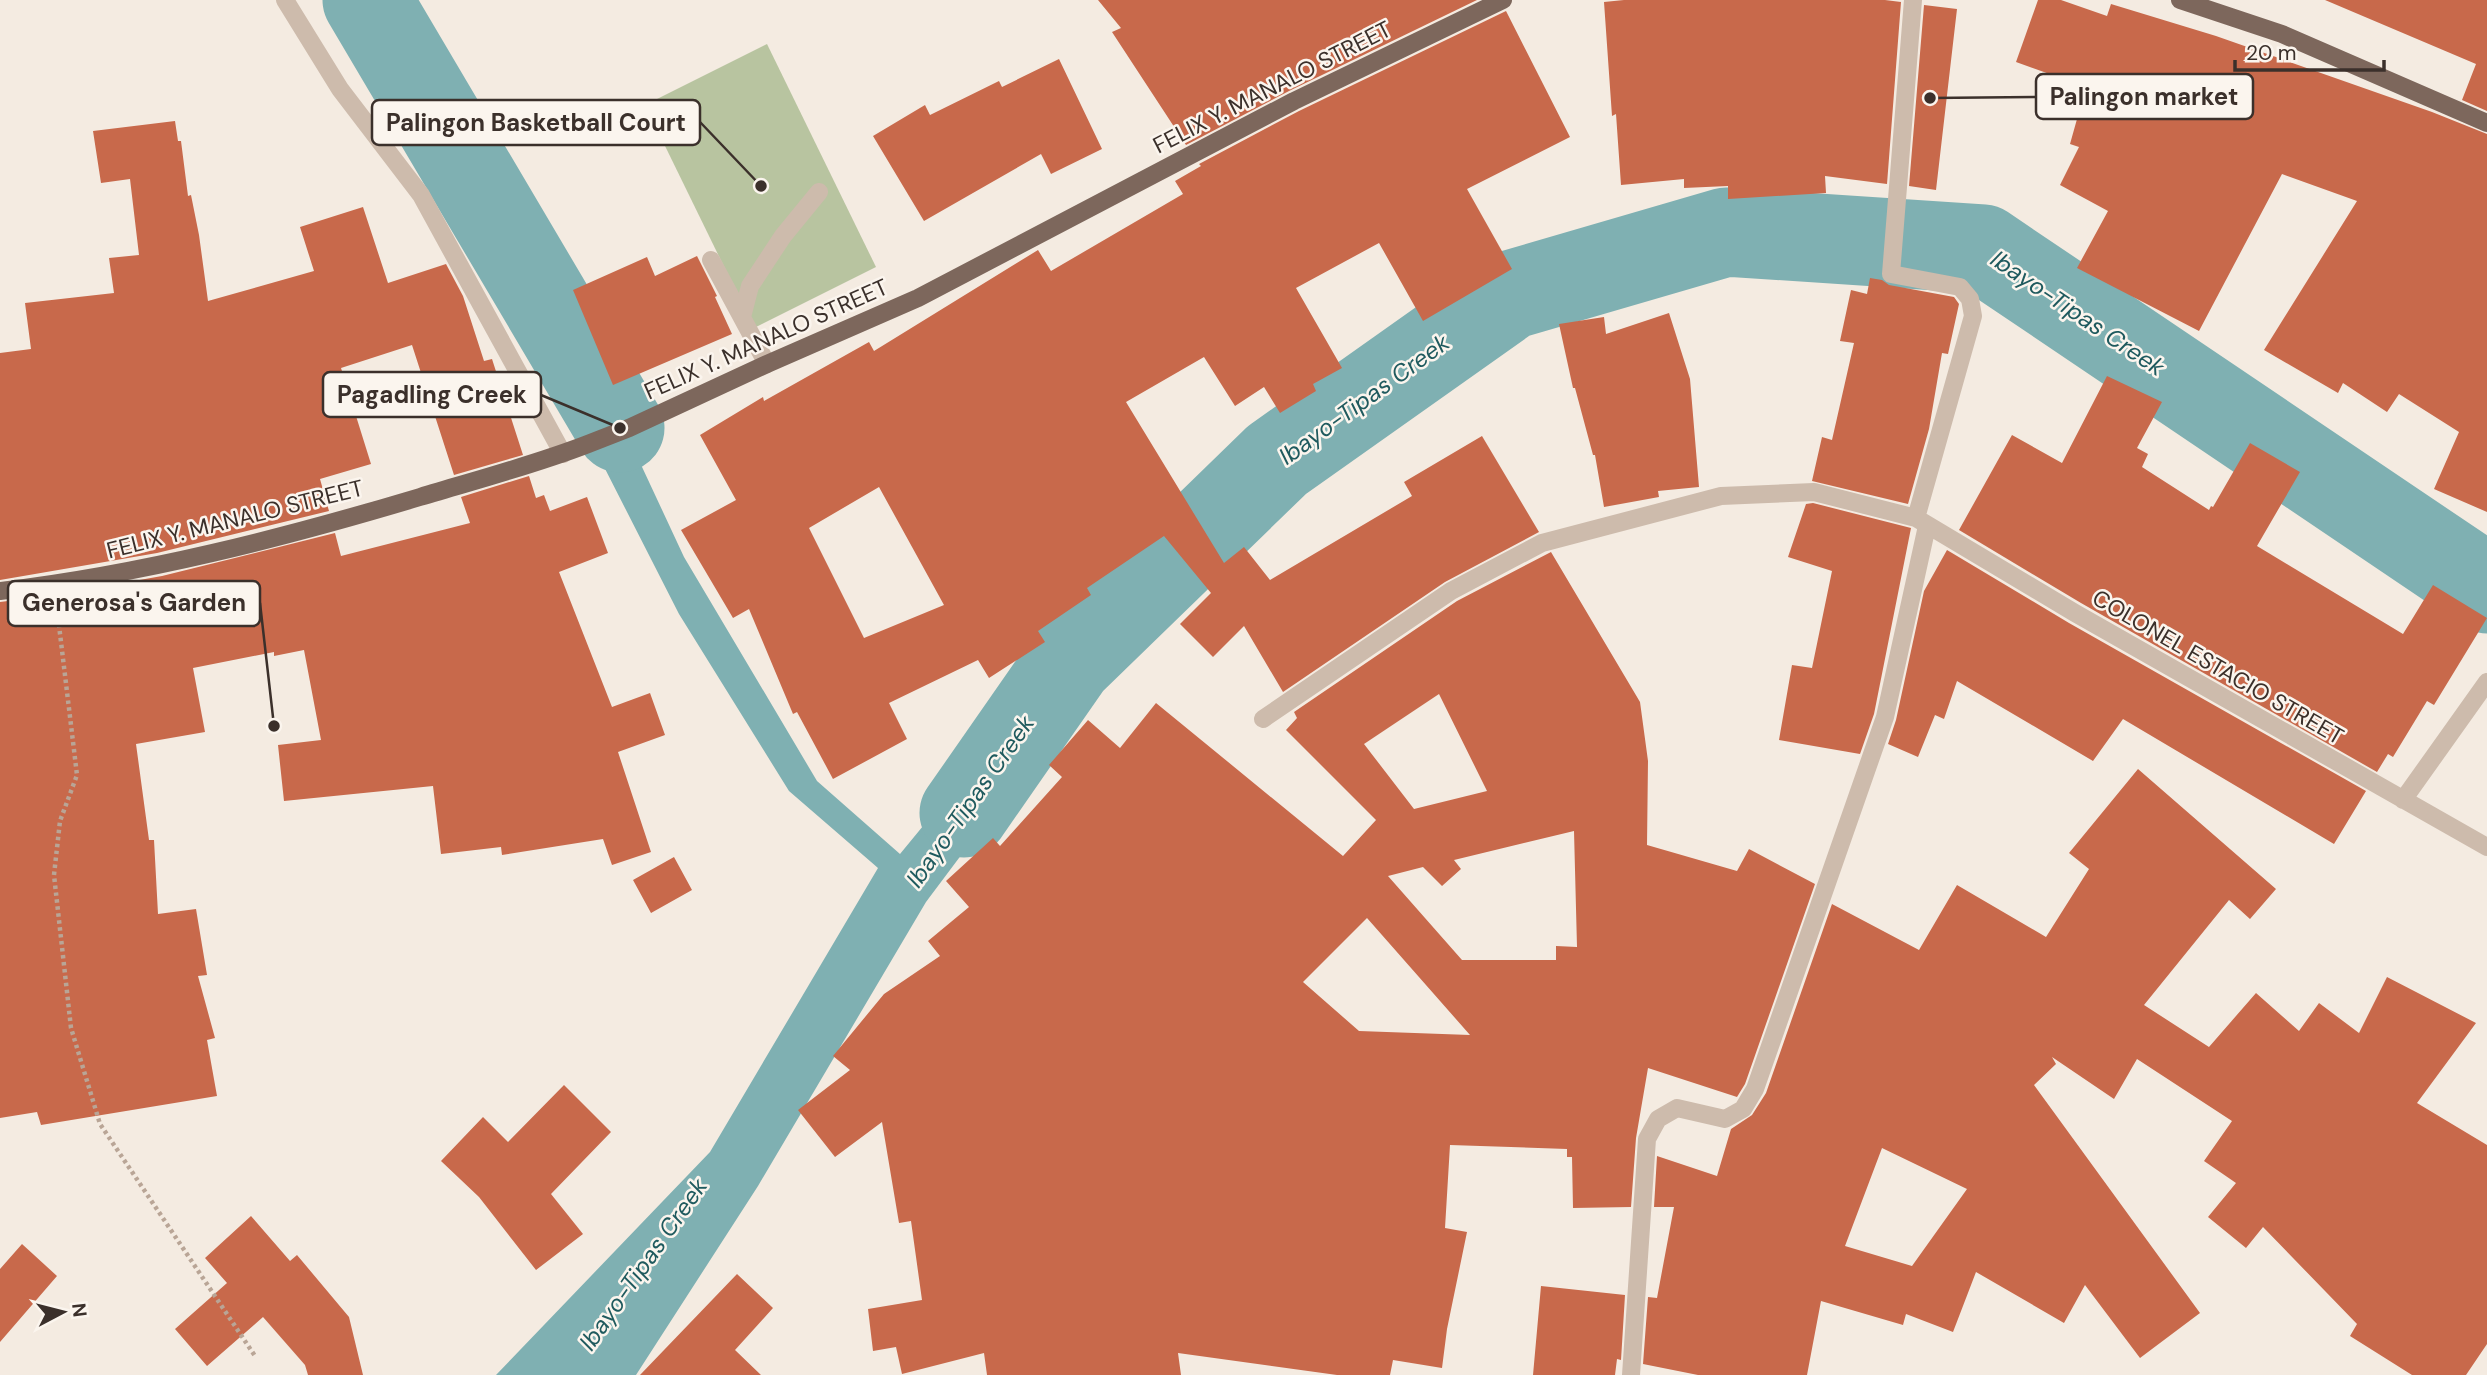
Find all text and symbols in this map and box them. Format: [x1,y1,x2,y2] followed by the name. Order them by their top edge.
[1148,14,1396,160] street label: FELIX Y. MANALO STREET
[2235,28,2384,72] scale bar
[2246,39,2297,67] text: 20 m
[2036,74,2253,119] callout: Palingon market
[2050,81,2238,112] text: Palingon market
[372,100,700,145] callout: Palingon Basketball Court
[386,107,686,138] text: Palingon Basketball Court
[1985,243,2172,383] water label: Ibayo-Tipas Creek
[639,272,893,406] street label: FELIX Y. MANALO STREET
[1272,326,1456,471] water label: Ibayo-Tipas Creek
[323,372,541,417] callout: Pagadling Creek
[337,379,527,410] text: Pagadling Creek
[103,473,367,565] street label: FELIX Y. MANALO STREET
[8,581,260,626] callout: Generosa's Garden
[2087,583,2349,751] street label: COLONEL ESTACIO STREET
[22,587,246,618] text: Generosa's Garden
[899,708,1042,893] water label: Ibayo-Tipas Creek
[572,1171,715,1356] water label: Ibayo-Tipas Creek
[28,1277,98,1347] north arrow
[66,1302,93,1318] text: N

